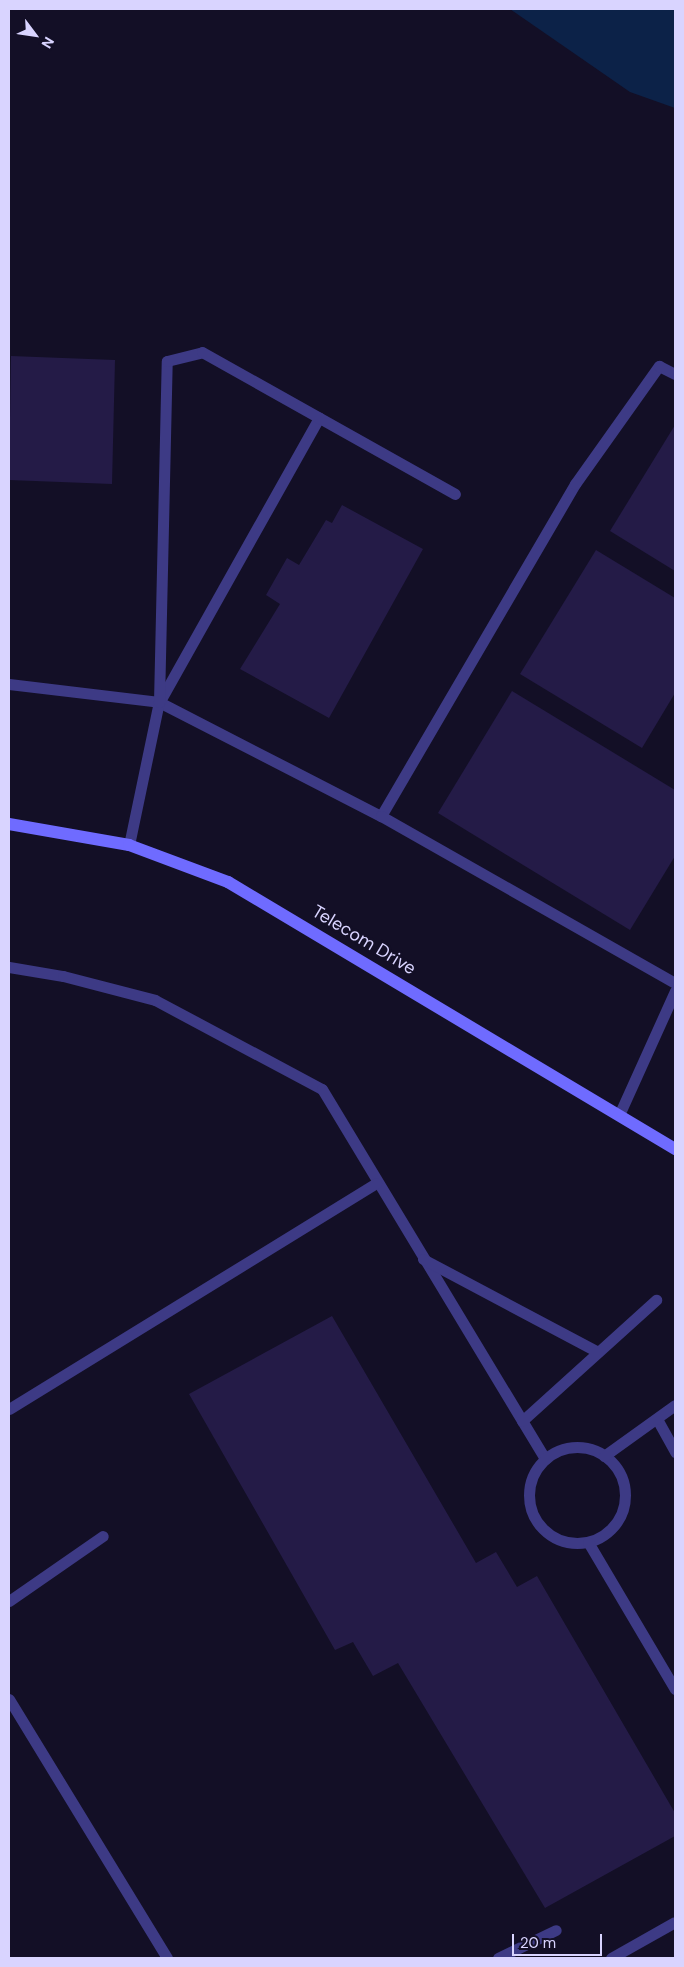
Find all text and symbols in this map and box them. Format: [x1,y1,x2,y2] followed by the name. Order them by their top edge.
[10,10,60,60] north arrow
[38,34,58,52] text: N
[308,901,420,979] street label: Telecom Drive
[514,1924,604,1956] scale bar
[520,1933,556,1953] text: 20 m

